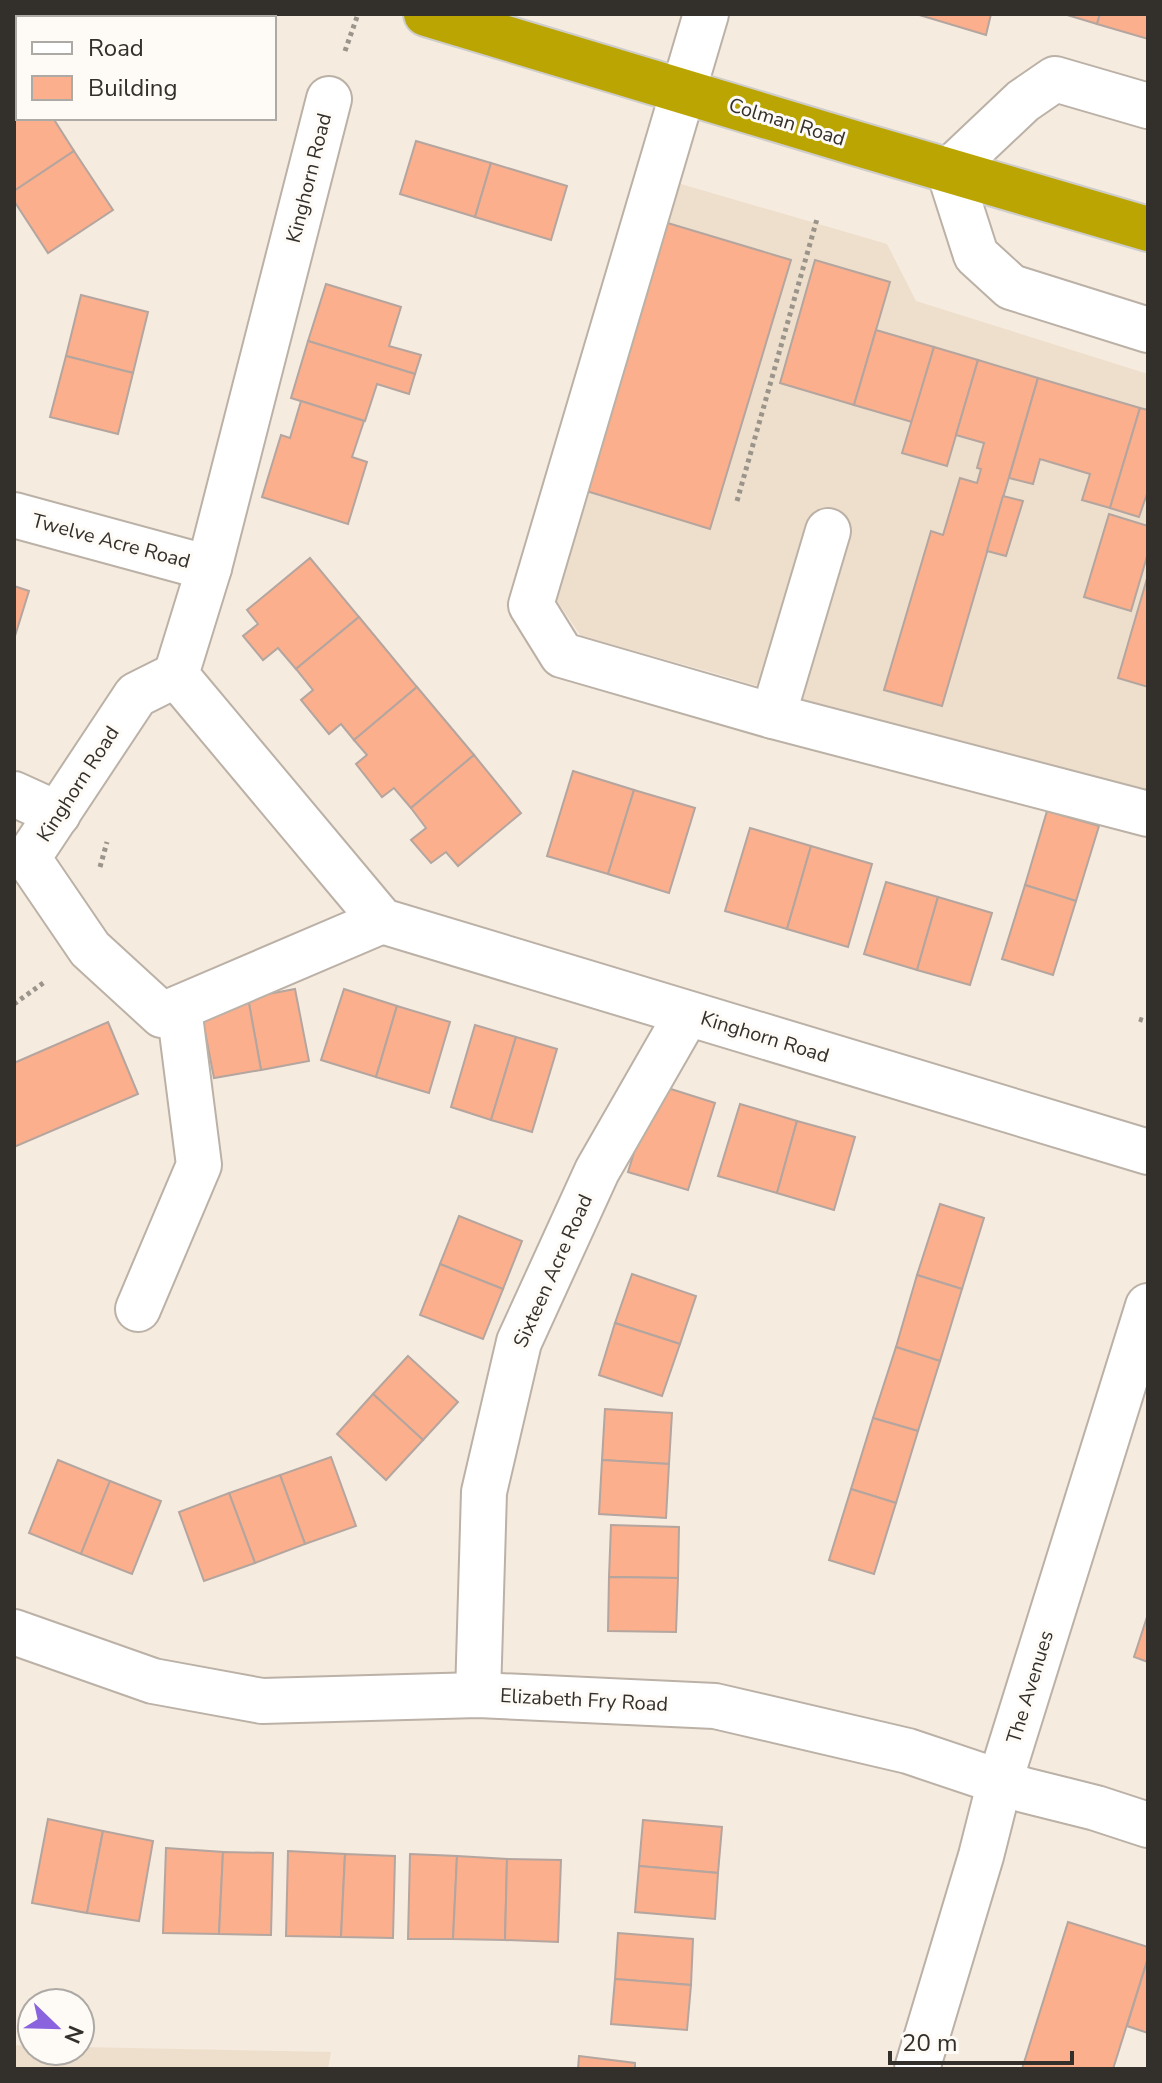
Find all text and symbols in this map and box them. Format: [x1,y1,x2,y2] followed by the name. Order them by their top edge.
[16,16,276,120] legend
[88,32,144,64] text: Road
[88,72,178,104] text: Building
[725,91,849,153] street label: Colman Road
[280,110,338,246] street label: Kinghorn Road
[29,507,193,575] street label: Twelve Acre Road
[30,721,126,847] street label: Kinghorn Road
[698,1005,832,1069] street label: Kinghorn Road
[507,1190,599,1352] street label: Sixteen Acre Road
[1000,1627,1060,1747] street label: The Avenues
[499,1682,669,1718] street label: Elizabeth Fry Road
[16,1987,96,2067] north arrow
[890,2015,1072,2065] scale bar
[56,2021,91,2048] text: N
[902,2027,958,2059] text: 20 m

